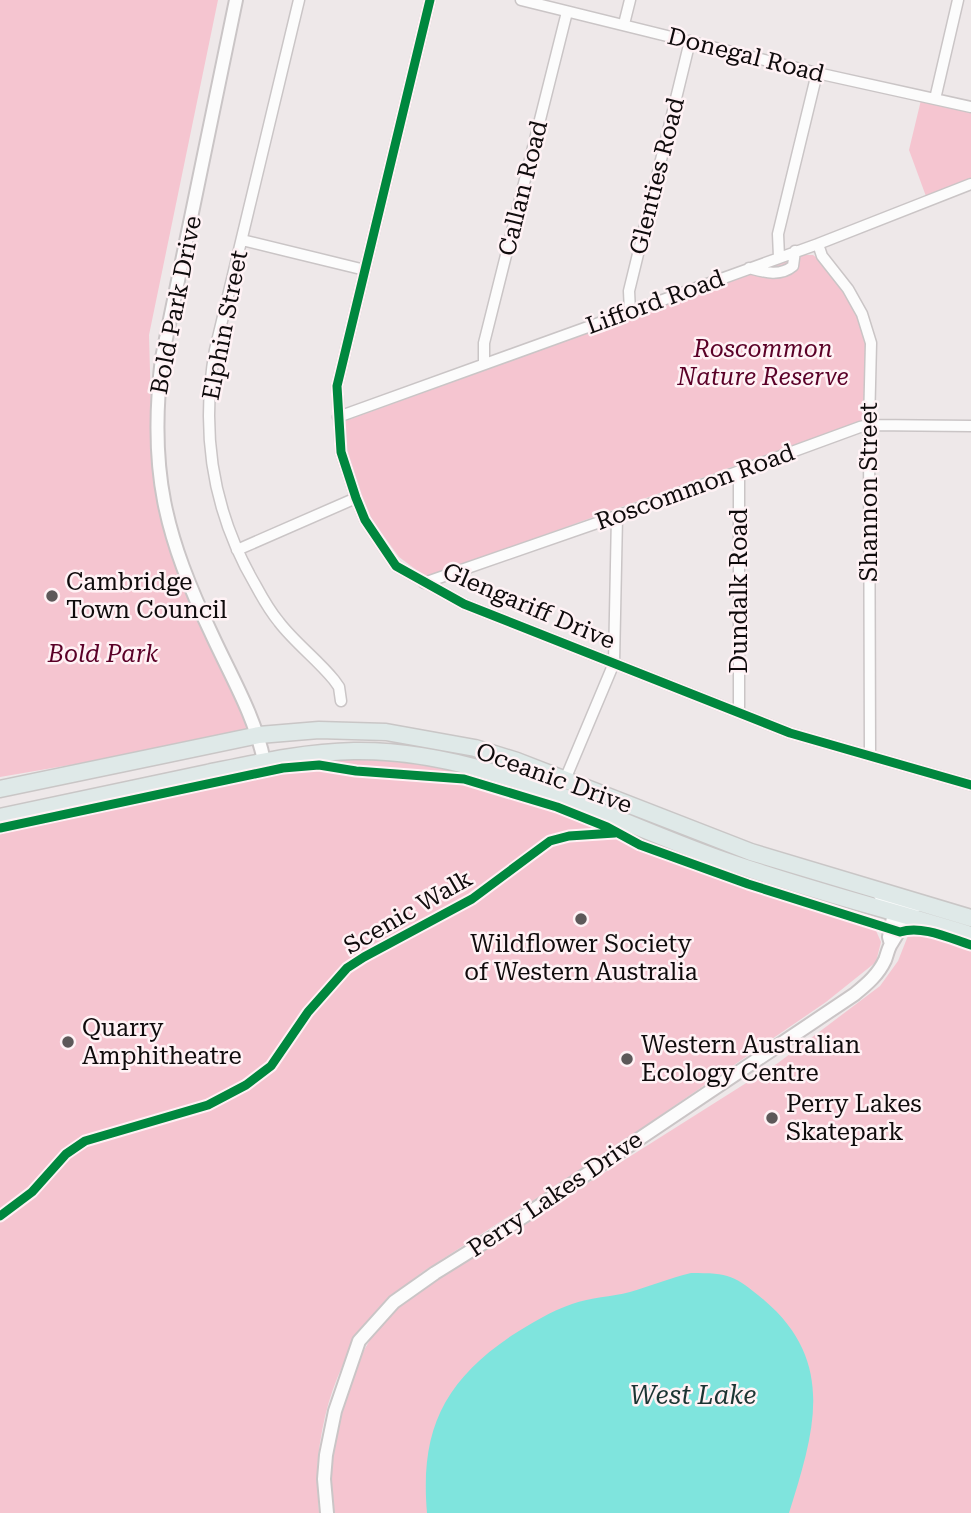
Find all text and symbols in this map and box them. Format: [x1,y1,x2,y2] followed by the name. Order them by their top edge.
[665,22,827,88] street label: Donegal Road
[624,95,690,257] street label: Glenties Road
[493,117,553,259] street label: Callan Road
[145,213,207,397] street label: Bold Park Drive
[197,248,253,402] street label: Elphin Street
[582,264,728,340] street label: Lifford Road
[676,335,849,391] park label: Roscommon Nature Reserve
[855,402,883,582] street label: Shannon Street
[592,438,798,536] street label: Roscommon Road
[725,508,753,674] street label: Dundalk Road
[439,557,619,655] street label: Glengariff Drive
[66,568,227,624] place label: Cambridge Town Council
[44,588,60,604] marker: Cambridge Town Council
[47,640,158,668] park label: Bold Park
[472,737,636,819] street label: Oceanic Drive
[339,864,477,960] street label: Scenic Walk
[573,911,589,927] marker: Wildflower Society of Western Australia
[464,930,698,986] place label: Wildflower Society of Western Australia
[82,1014,242,1070] place label: Quarry Amphitheatre
[641,1031,860,1087] place label: Western Australian Ecology Centre
[60,1034,76,1050] marker: Quarry Amphitheatre
[619,1051,635,1067] marker: Western Australian Ecology Centre
[786,1090,922,1146] place label: Perry Lakes Skatepark
[764,1110,780,1126] marker: Perry Lakes Skatepark
[462,1125,648,1263] street label: Perry Lakes Drive
[630,1380,756,1410] water label: West Lake

